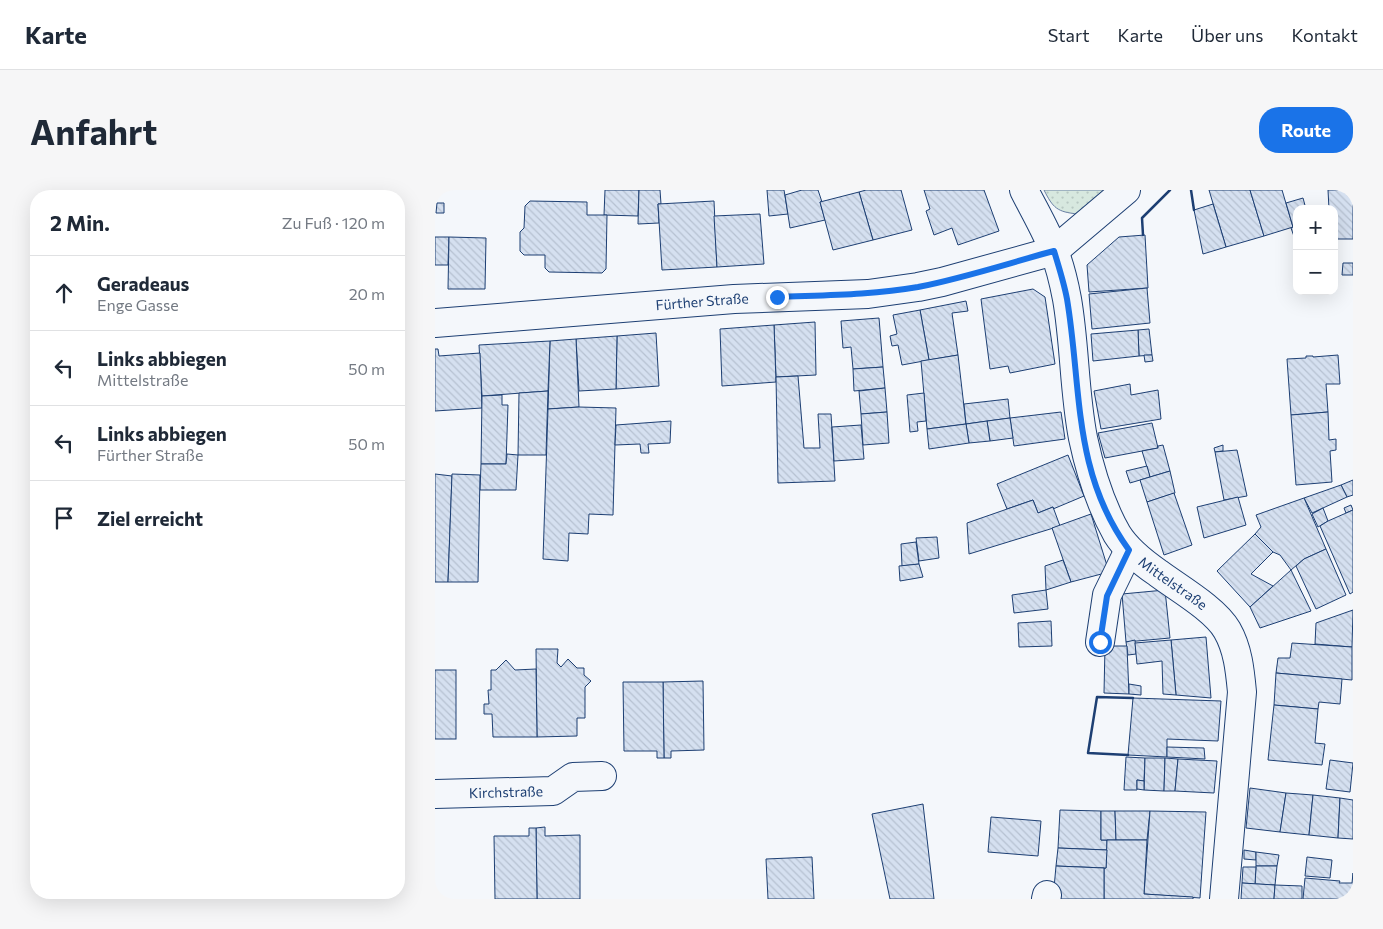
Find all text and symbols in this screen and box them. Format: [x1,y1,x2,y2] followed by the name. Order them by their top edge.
[25,20,87,49] text: Karte
[1048,24,1090,46] text: Start
[1118,24,1163,46] text: Karte
[1191,24,1264,46] text: Über uns
[1292,24,1358,46] text: Kontakt
[1259,107,1353,153] button: Route
[30,109,157,152] text: Anfahrt
[1293,205,1338,295] map controls
[1293,205,1338,250] button: +
[50,210,110,235] text: 2 Min.
[282,213,385,232] text: Zu Fuß · 120 m
[1293,250,1338,295] button: −
[97,272,189,295] text: Geradeaus
[50,279,78,307] icon: ahead
[349,284,385,303] text: 20 m
[766,286,789,309] route end
[655,289,749,313] street label: Fürther Straße
[97,295,179,314] text: Enge Gasse
[97,347,227,370] text: Links abbiegen
[50,354,78,382] icon: left
[348,359,385,378] text: 50 m
[97,370,188,389] text: Mittelstraße
[97,422,227,445] text: Links abbiegen
[50,429,78,457] icon: left
[348,434,385,453] text: 50 m
[97,445,203,464] text: Fürther Straße
[50,504,78,532] icon: arrive
[97,507,203,530] text: Ziel erreicht
[1135,553,1211,613] street label: Mittelstraße
[1089,631,1112,654] route start
[469,782,543,801] street label: Kirchstraße

